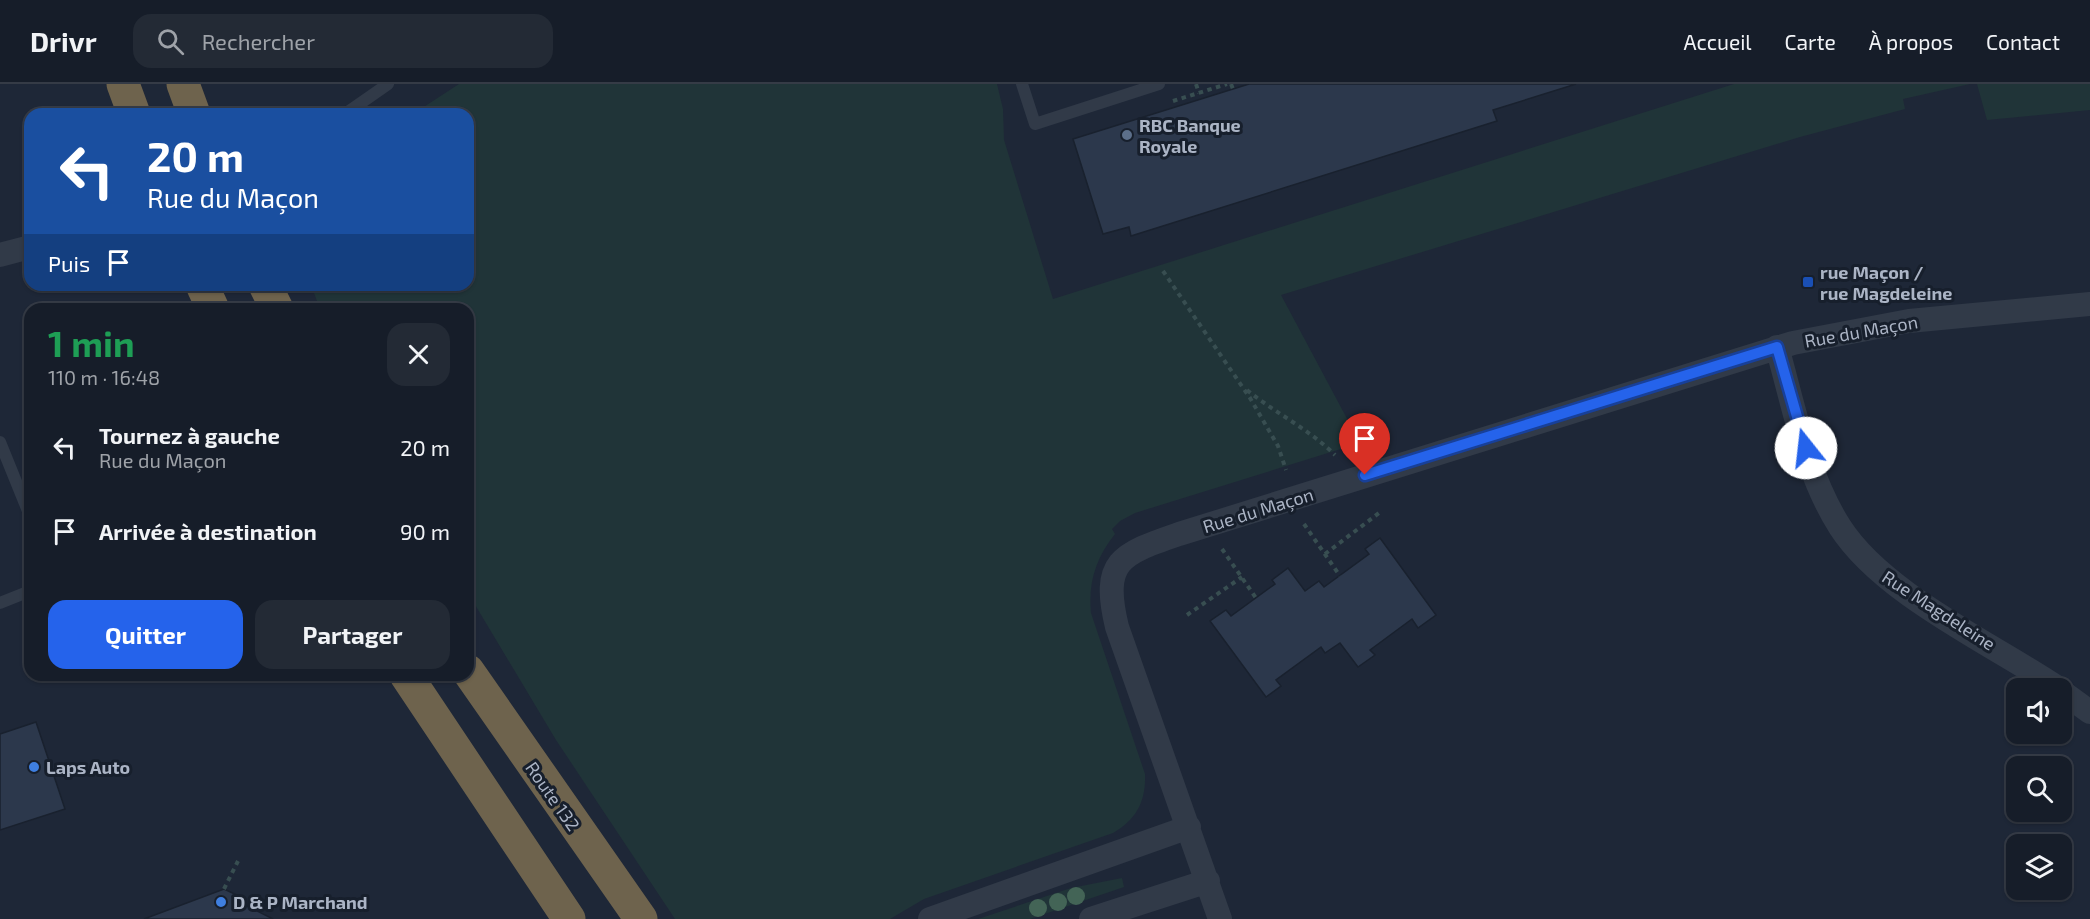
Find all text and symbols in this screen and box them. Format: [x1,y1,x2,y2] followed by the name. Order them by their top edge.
[133,14,553,68] search box
[30,24,97,58] text: Drivr
[154,25,187,58] icon: search
[202,28,315,54] text: Rechercher
[1683,29,1752,54] text: Accueil
[1785,29,1836,54] text: Carte
[1869,29,1953,54] text: À propos
[1986,29,2060,54] text: Contact
[1139,114,1241,157] place label: RBC Banque Royale
[1120,128,1134,142] marker: RBC Banque Royale
[147,130,244,180] text: 20 m
[48,132,126,210] icon: left
[147,181,319,213] text: Rue du Maçon
[102,246,135,279] icon: arrive
[48,250,90,276] text: Puis
[1820,261,1952,304] place label: rue Maçon / rue Magdeleine
[1801,275,1815,289] marker: rue Maçon / rue Magdeleine
[1803,310,1920,353] street label: Rue du Maçon
[48,321,135,364] text: 1 min
[387,323,450,386] button: close
[48,365,160,389] text: 110 m · 16:48
[1339,413,1390,475] pin
[1774,416,1838,480] position arrow
[99,422,280,448] text: Tournez à gauche
[1348,422,1381,455] icon: arrive
[48,431,81,464] icon: left
[400,434,450,460] text: 20 m
[99,448,226,472] text: Rue du Maçon
[1200,483,1316,538] street label: Rue du Maçon
[48,515,81,548] icon: arrive
[99,518,317,544] text: Arrivée à destination
[400,518,450,544] text: 90 m
[1878,565,2000,655] street label: Rue Magdeleine
[48,600,243,669] button: Quitter
[255,600,450,669] button: Partager
[2006,678,2072,900] map controls
[2006,678,2072,744] button: sound
[46,756,130,778] place label: Laps Auto
[2006,756,2072,822] button: search
[521,757,585,835] street label: Route 132
[27,760,41,774] marker: Laps Auto
[2006,834,2072,900] button: layers
[233,891,368,913] place label: D & P Marchand
[214,895,228,909] marker: D & P Marchand

